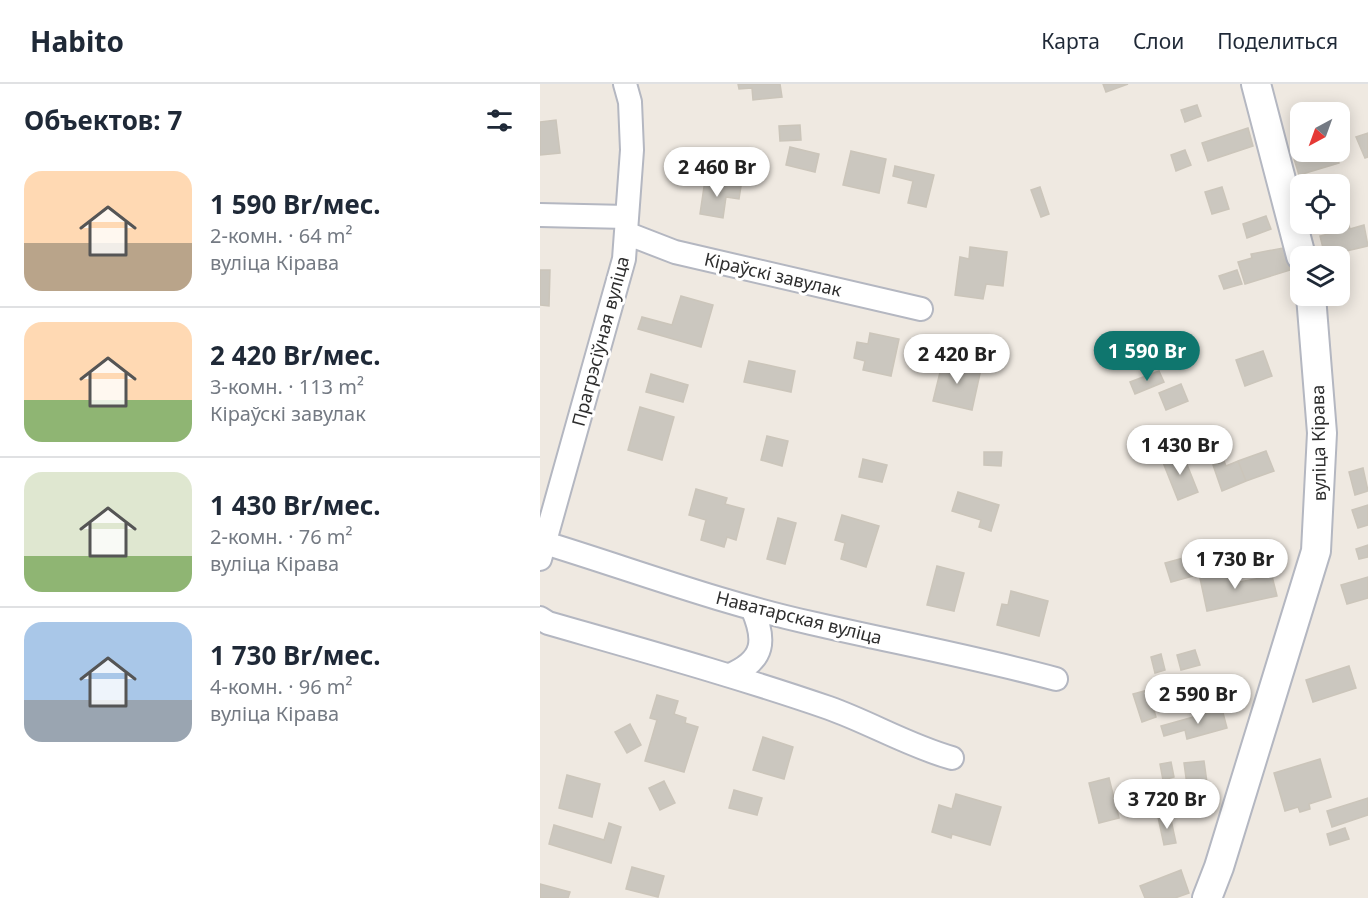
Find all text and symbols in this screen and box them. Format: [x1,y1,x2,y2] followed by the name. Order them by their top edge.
[30,22,124,60] text: Habito
[1041,27,1100,55] text: Карта
[1133,27,1184,55] text: Слои
[1217,27,1338,55] text: Поделиться
[24,102,182,138] text: Объектов: 7
[1290,102,1350,162] north arrow
[1290,102,1350,306] map controls
[483,104,516,137] icon: filters
[655,147,779,198] pin: 2 460 Br
[678,153,756,180] text: 2 460 Br
[1290,174,1350,234] button: locate
[210,186,381,222] text: 1 590 Br/мес.
[72,195,144,267] icon: home
[210,222,353,249] text: 2-комн. · 64 m²
[1290,246,1350,306] button: layers
[702,247,844,302] street label: Кіраўскі завулак
[210,249,339,276] text: вуліца Кірава
[566,253,634,429] street label: Прагрэсіўная вуліца
[1085,331,1209,382] pin: 1 590 Br
[895,334,1019,385] pin: 2 420 Br
[210,337,381,373] text: 2 420 Br/мес.
[1108,337,1186,364] text: 1 590 Br
[918,340,996,367] text: 2 420 Br
[72,346,144,418] icon: home
[210,373,364,400] text: 3-комн. · 113 m²
[1305,385,1331,501] street label: вуліца Кірава
[210,400,366,427] text: Кіраўскі завулак
[1118,425,1242,476] pin: 1 430 Br
[1141,431,1219,458] text: 1 430 Br
[210,487,381,523] text: 1 430 Br/мес.
[72,496,144,568] icon: home
[210,523,353,550] text: 2-комн. · 76 m²
[1173,539,1297,590] pin: 1 730 Br
[1196,545,1274,572] text: 1 730 Br
[210,550,339,577] text: вуліца Кірава
[713,585,885,649] street label: Наватарская вуліца
[210,637,381,673] text: 1 730 Br/мес.
[72,646,144,718] icon: home
[210,673,353,700] text: 4-комн. · 96 m²
[1136,674,1260,725] pin: 2 590 Br
[1159,680,1237,707] text: 2 590 Br
[210,700,339,727] text: вуліца Кірава
[1105,779,1229,830] pin: 3 720 Br
[1128,785,1206,812] text: 3 720 Br

